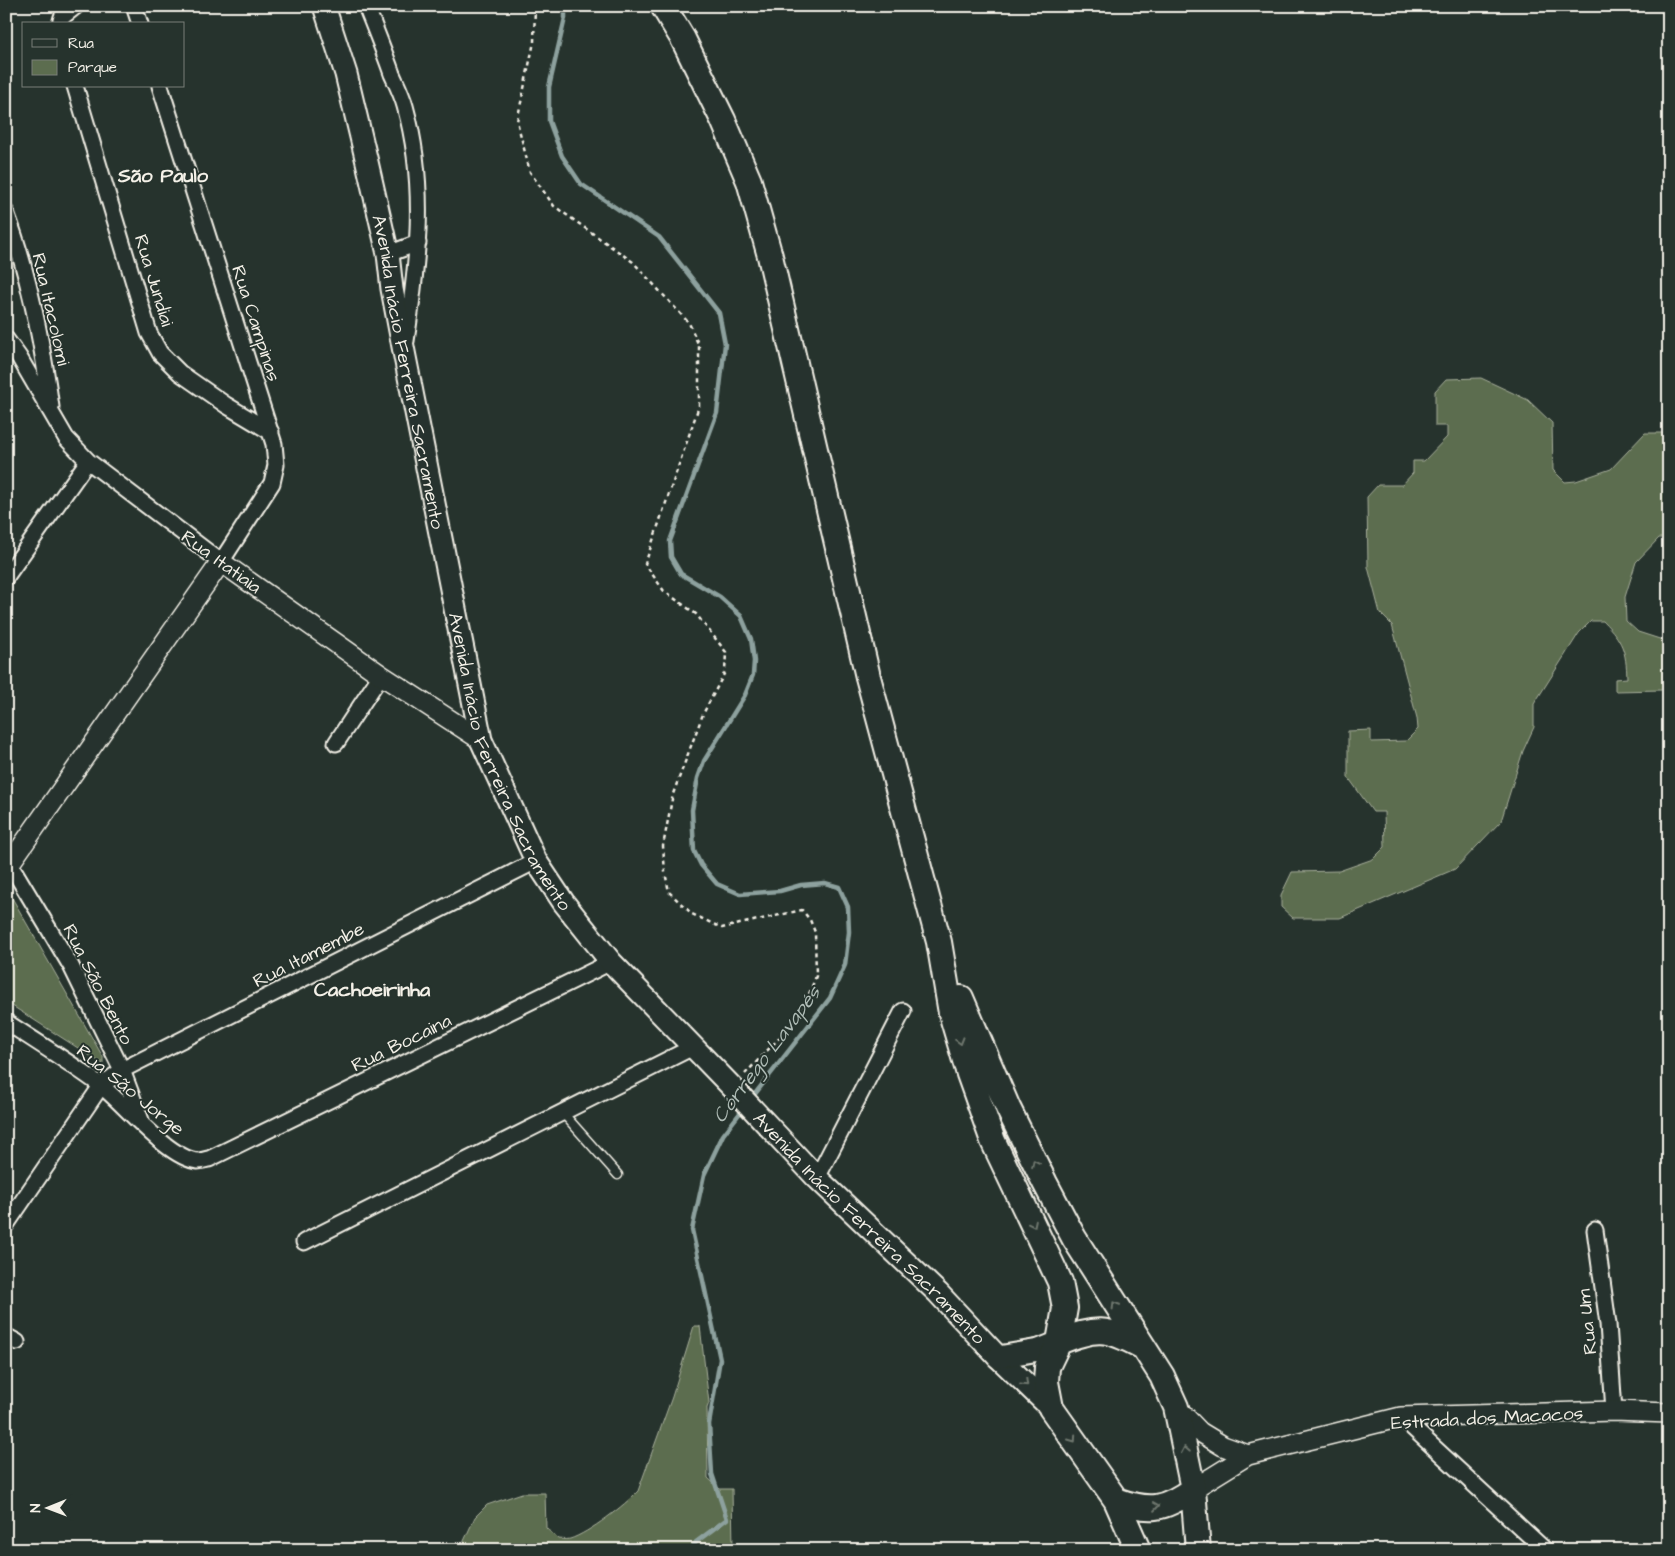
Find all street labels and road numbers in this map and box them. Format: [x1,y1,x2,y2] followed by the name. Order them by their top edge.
[364,212,451,532] street label: Avenida Inácio Ferreira Sacramento
[127,231,180,330] street label: Rua Jundiai
[24,250,77,368] street label: Rua Itacolomi
[224,262,287,385] street label: Rua Campinas
[175,524,267,601] street label: Rua Itatiaia
[441,610,577,917] street label: Avenida Inácio Ferreira Sacramento
[248,916,369,995] street label: Rua Itamembe
[56,920,140,1050] street label: Rua São Bento
[347,1007,457,1079] street label: Rua Bocaina
[70,1038,190,1143] street label: Rua São Jorge
[746,1106,992,1351] street label: Avenida Inácio Ferreira Sacramento
[1571,1287,1604,1356] street label: Rua Um
[1390,1400,1584,1437] street label: Estrada dos Macacos

